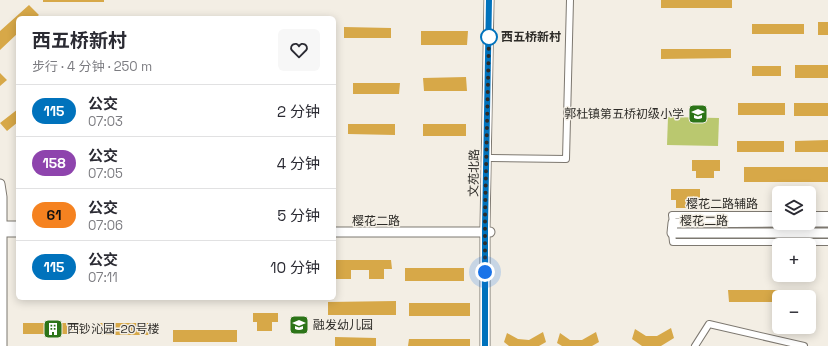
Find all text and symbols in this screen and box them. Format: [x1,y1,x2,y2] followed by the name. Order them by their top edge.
[32,28,127,53] text: 西五桥新村
[480,28,498,46] marker: 西五桥新村
[278,29,320,71] button: heart
[501,29,561,45] place label: 西五桥新村
[32,58,152,75] text: 步行 · 4 分钟 · 250 m
[88,94,118,113] text: 公交
[43,102,65,120] text: 115
[277,102,320,121] text: 2 分钟
[687,103,709,125] school or university icon: 郭杜镇第五桥初级小学
[564,106,684,122] place label: 郭杜镇第五桥初级小学
[88,113,123,130] text: 07:03
[88,146,118,165] text: 公交
[466,149,482,197] street label: 文苑北路
[42,154,66,172] text: 158
[277,154,320,173] text: 4 分钟
[88,165,123,182] text: 07:05
[772,186,816,334] map controls
[772,186,816,230] button: layers
[686,196,758,212] street label: 樱花二路辅路
[88,198,118,217] text: 公交
[47,206,61,224] text: 61
[277,206,320,225] text: 5 分钟
[352,213,400,229] street label: 樱花二路
[680,213,728,229] street label: 樱花二路
[88,217,123,234] text: 07:06
[772,238,816,282] button: +
[88,250,118,269] text: 公交
[43,258,65,276] text: 115
[270,258,320,277] text: 10 分钟
[475,262,495,282] your location
[88,269,118,286] text: 07:11
[772,290,816,334] button: −
[288,314,310,336] school or university icon: 融发幼儿园
[313,317,373,333] place label: 融发幼儿园
[42,318,64,340] building icon: 西钞沁园-20号楼
[67,321,159,337] place label: 西钞沁园-20号楼

